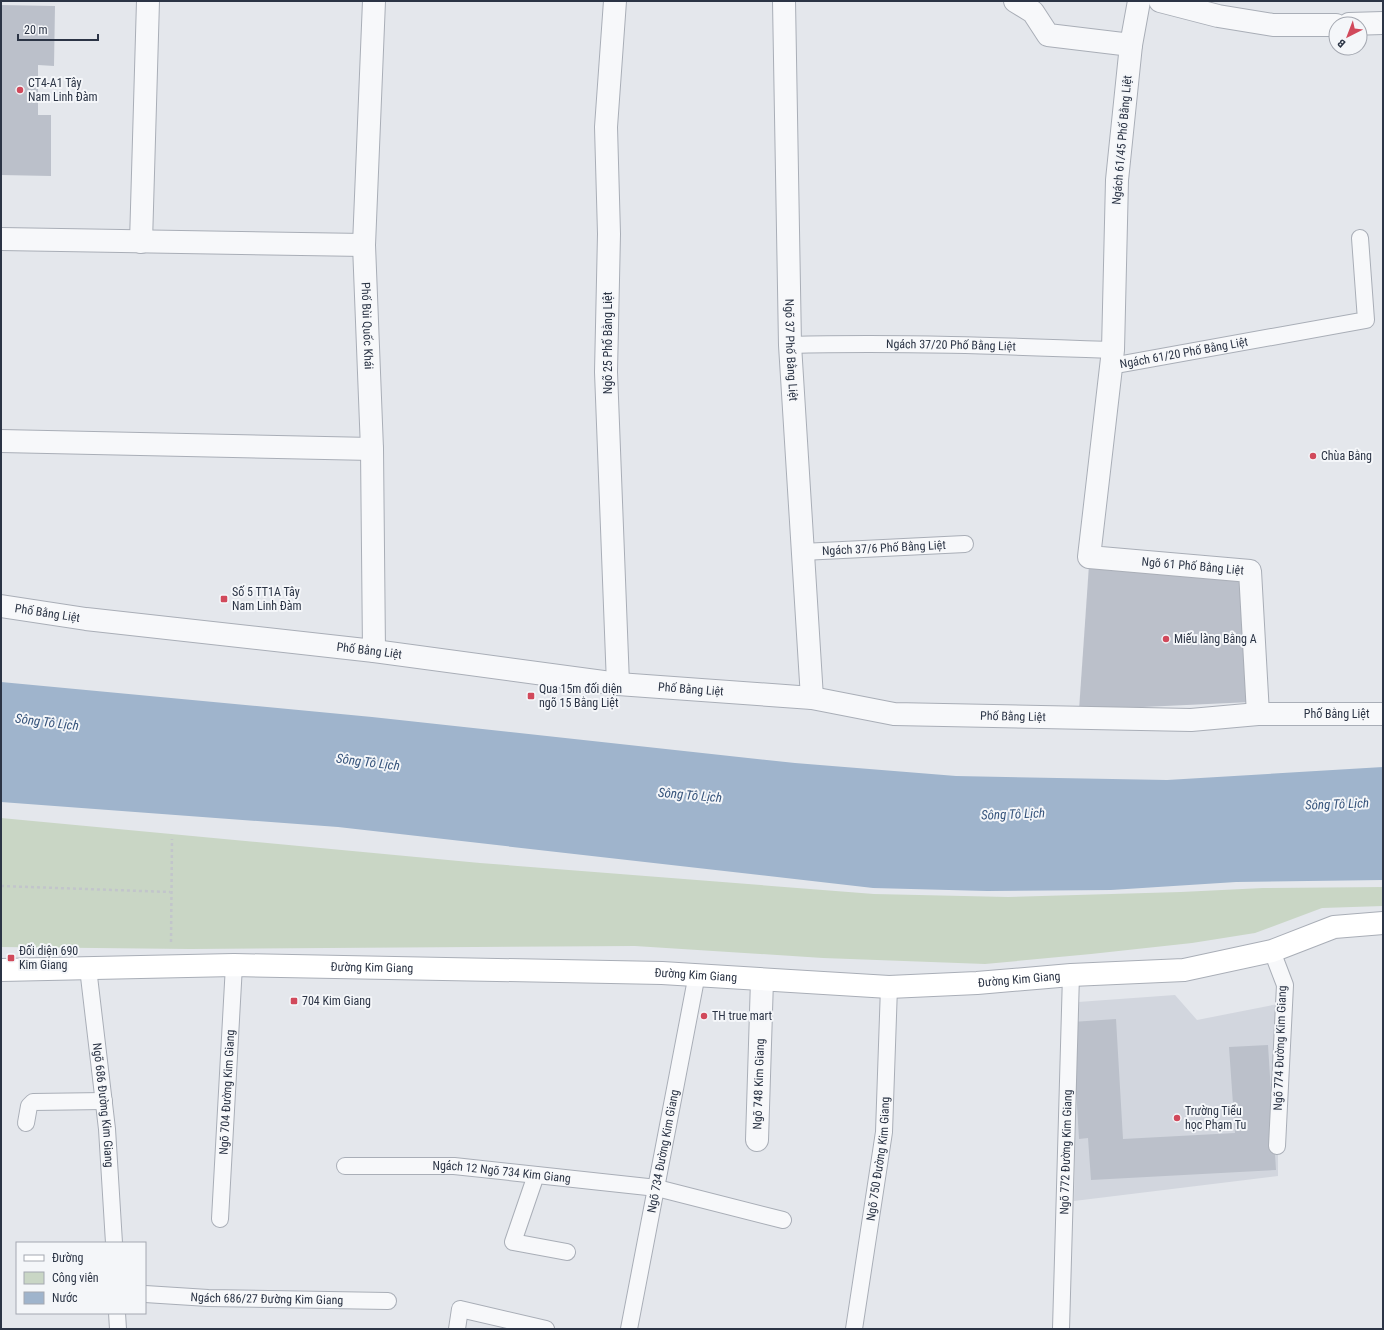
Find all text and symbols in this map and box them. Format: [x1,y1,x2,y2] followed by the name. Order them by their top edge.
[18,16,98,42] scale bar
[1328,16,1368,56] north arrow
[24,23,48,37] text: 20 m
[1335,36,1348,50] text: B
[1109,74,1135,205] street label: Ngách 61/45 Phố Bằng Liệt
[28,76,98,104] place label: CT4-A1 Tây Nam Linh Đàm
[15,85,25,95] marker: CT4-A1 Tây Nam Linh Đàm
[358,282,376,370] street label: Phố Bùi Quốc Khái
[601,291,615,394] street label: Ngõ 25 Phố Bằng Liệt
[782,299,801,402] street label: Ngõ 37 Phố Bằng Liệt
[1119,334,1249,371] street label: Ngách 61/20 Phố Bằng Liệt
[886,337,1017,354] street label: Ngách 37/20 Phố Bằng Liệt
[1321,449,1372,463] place label: Chùa Bằng
[1308,451,1318,461] marker: Chùa Bằng
[822,538,947,558] street label: Ngách 37/6 Phố Bằng Liệt
[1141,555,1245,577] street label: Ngõ 61 Phố Bằng Liệt
[232,585,302,613] place label: Số 5 TT1A Tây Nam Linh Đàm
[219,594,229,604] marker: Số 5 TT1A Tây Nam Linh Đàm
[14,601,81,625] street label: Phố Bằng Liệt
[1174,632,1257,646] place label: Miếu làng Bằng A
[1161,634,1171,644] marker: Miếu làng Bằng A
[336,640,403,662] street label: Phố Bằng Liệt
[658,680,725,699] street label: Phố Bằng Liệt
[539,682,622,710] place label: Qua 15m đối diện ngõ 15 Bằng Liệt
[526,691,536,701] marker: Qua 15m đối diện ngõ 15 Bằng Liệt
[1304,707,1370,721] street label: Phố Bằng Liệt
[980,709,1046,724] street label: Phố Bằng Liệt
[14,711,80,733] water label: Sông Tô Lịch
[335,751,401,773] water label: Sông Tô Lịch
[657,785,723,805] water label: Sông Tô Lịch
[1305,795,1369,813] water label: Sông Tô Lịch
[981,805,1045,823] water label: Sông Tô Lịch
[19,944,78,972] place label: Đối diện 690 Kim Giang
[6,953,16,963] marker: Đối diện 690 Kim Giang
[330,960,413,975] street label: Đường Kim Giang
[654,966,738,985] street label: Đường Kim Giang
[977,969,1061,990] street label: Đường Kim Giang
[1271,985,1289,1111] street label: Ngõ 774 Đường Kim Giang
[302,994,371,1008] place label: 704 Kim Giang
[289,996,299,1006] marker: 704 Kim Giang
[712,1009,773,1023] place label: TH true mart
[699,1011,709,1021] marker: TH true mart
[217,1029,237,1155] street label: Ngõ 704 Đường Kim Giang
[750,1038,767,1130] street label: Ngõ 748 Kim Giang
[90,1042,116,1168] street label: Ngõ 686 Đường Kim Giang
[644,1088,682,1214] street label: Ngõ 734 Đường Kim Giang
[1057,1089,1075,1215] street label: Ngõ 772 Đường Kim Giang
[864,1096,892,1222] street label: Ngõ 750 Đường Kim Giang
[1185,1104,1247,1132] place label: Trường Tiểu học Phạm Tu
[1172,1113,1182,1123] marker: Trường Tiểu học Phạm Tu
[432,1159,572,1186] street label: Ngách 12 Ngõ 734 Kim Giang
[16,1242,146,1314] legend
[52,1251,83,1265] text: Đường
[52,1271,99,1285] text: Công viên
[190,1290,343,1307] street label: Ngách 686/27 Đường Kim Giang
[52,1291,78,1305] text: Nước

